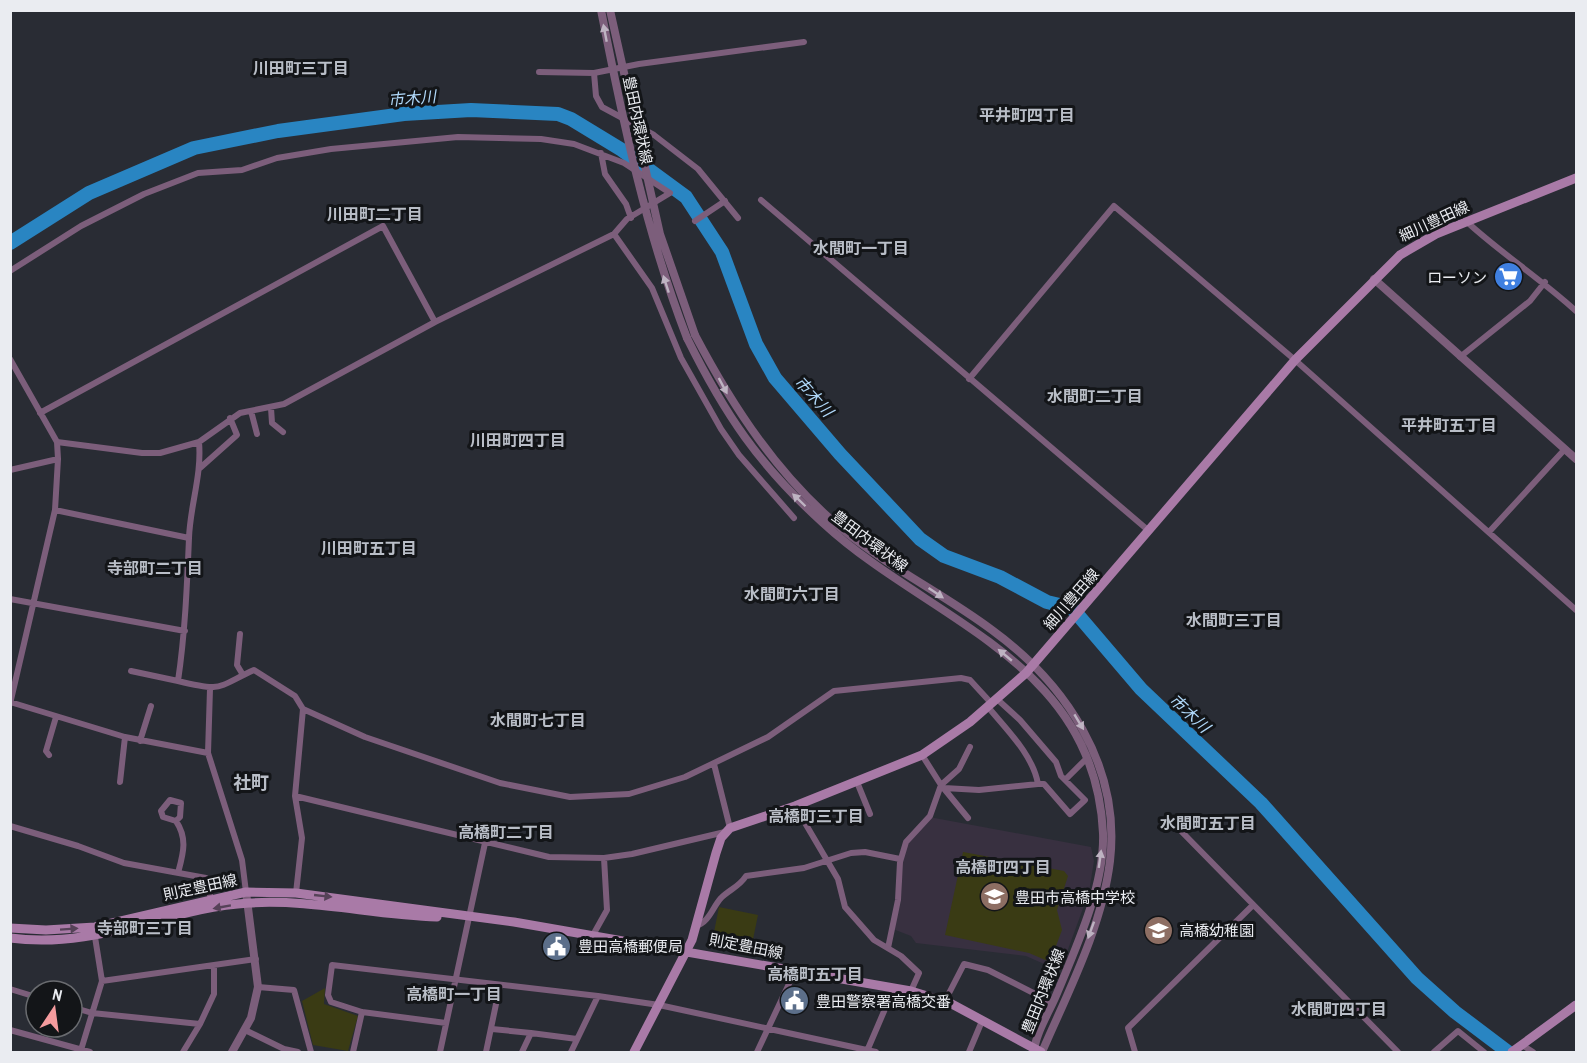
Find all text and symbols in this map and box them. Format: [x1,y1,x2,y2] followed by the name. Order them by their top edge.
[600,24,610,42] one-way arrow
[253,57,349,79] district label: 川田町三丁目
[618,74,658,166] street label: 豊田内環状線
[387,85,439,111] water label: 市木川
[979,104,1075,126] district label: 平井町四丁目
[1396,196,1472,246] street label: 細川豊田線
[327,203,423,225] district label: 川田町二丁目
[813,237,909,259] district label: 水間町一丁目
[1492,261,1524,293] supermarket icon: ローソン
[1427,267,1487,288] place label: ローソン
[661,275,670,293] one-way arrow
[790,371,840,423] water label: 市木川
[718,378,728,395] one-way arrow
[1047,385,1143,407] district label: 水間町二丁目
[1401,414,1497,436] district label: 平井町五丁目
[470,429,566,451] district label: 川田町四丁目
[791,493,806,507] one-way arrow
[828,506,912,576] street label: 豊田内環状線
[321,537,417,559] district label: 川田町五丁目
[107,557,203,579] district label: 寺部町二丁目
[1038,564,1104,634] street label: 細川豊田線
[744,583,840,605] district label: 水間町六丁目
[927,587,943,599] one-way arrow
[1186,609,1282,631] district label: 水間町三丁目
[998,649,1013,662] one-way arrow
[1165,689,1217,739] water label: 市木川
[490,709,586,731] district label: 水間町七丁目
[1074,714,1084,731] one-way arrow
[233,770,269,795] district label: 社町
[768,805,864,827] district label: 高橋町三丁目
[1160,812,1256,834] district label: 水間町五丁目
[458,821,554,843] district label: 高橋町二丁目
[1096,849,1105,868] one-way arrow
[955,856,1051,878] district label: 高橋町四丁目
[161,869,239,905] street label: 則定豊田線
[978,881,1010,913] school or university icon: 豊田市高橋中学校
[1015,887,1135,908] place label: 豊田市高橋中学校
[313,891,332,901] one-way arrow
[213,903,232,912] one-way arrow
[1142,914,1174,946] school or university icon: 高橋幼稚園
[97,917,193,939] district label: 寺部町三丁目
[1179,920,1254,941] place label: 高橋幼稚園
[1086,921,1096,939] one-way arrow
[59,924,78,934] one-way arrow
[707,929,785,963] street label: 則定豊田線
[541,930,573,962] public building icon: 豊田高橋郵便局
[578,936,683,957] place label: 豊田高橋郵便局
[1016,945,1070,1037] street label: 豊田内環状線
[767,963,863,985] district label: 高橋町五丁目
[24,979,84,1039] north arrow
[50,983,64,1006] text: N
[406,983,502,1005] district label: 高橋町一丁目
[779,985,811,1017] public building icon: 豊田警察署高橋交番
[816,991,951,1012] place label: 豊田警察署高橋交番
[1291,998,1387,1020] district label: 水間町四丁目

